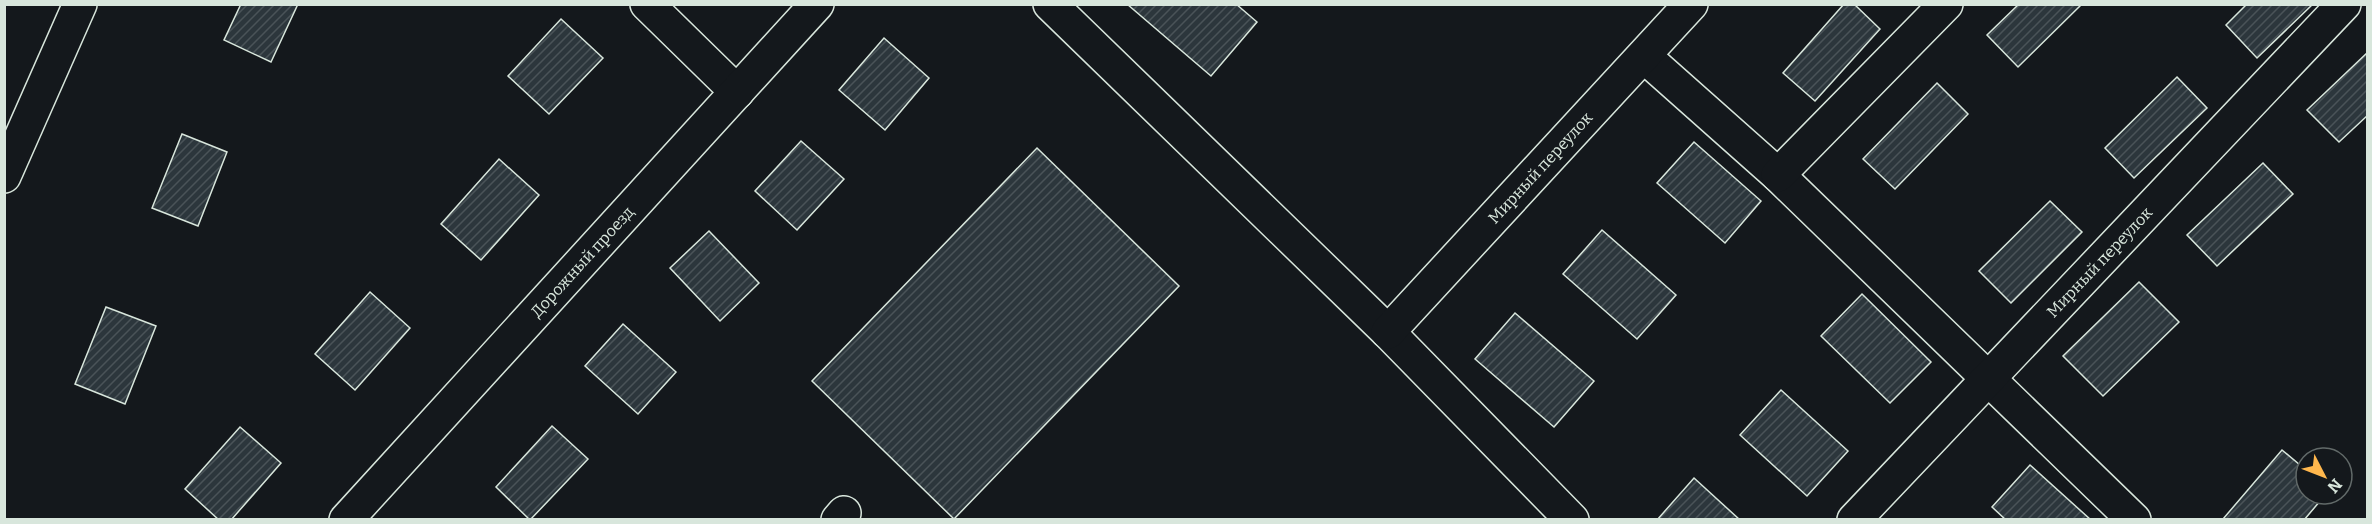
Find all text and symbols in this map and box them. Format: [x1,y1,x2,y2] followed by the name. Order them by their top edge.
[1484,107,1596,227] street label: Мирный переулок
[527,202,638,321] street label: Дорожный проезд
[2042,202,2156,321] street label: Мирный переулок
[2294,446,2354,506] north arrow
[2324,475,2346,497] text: N

